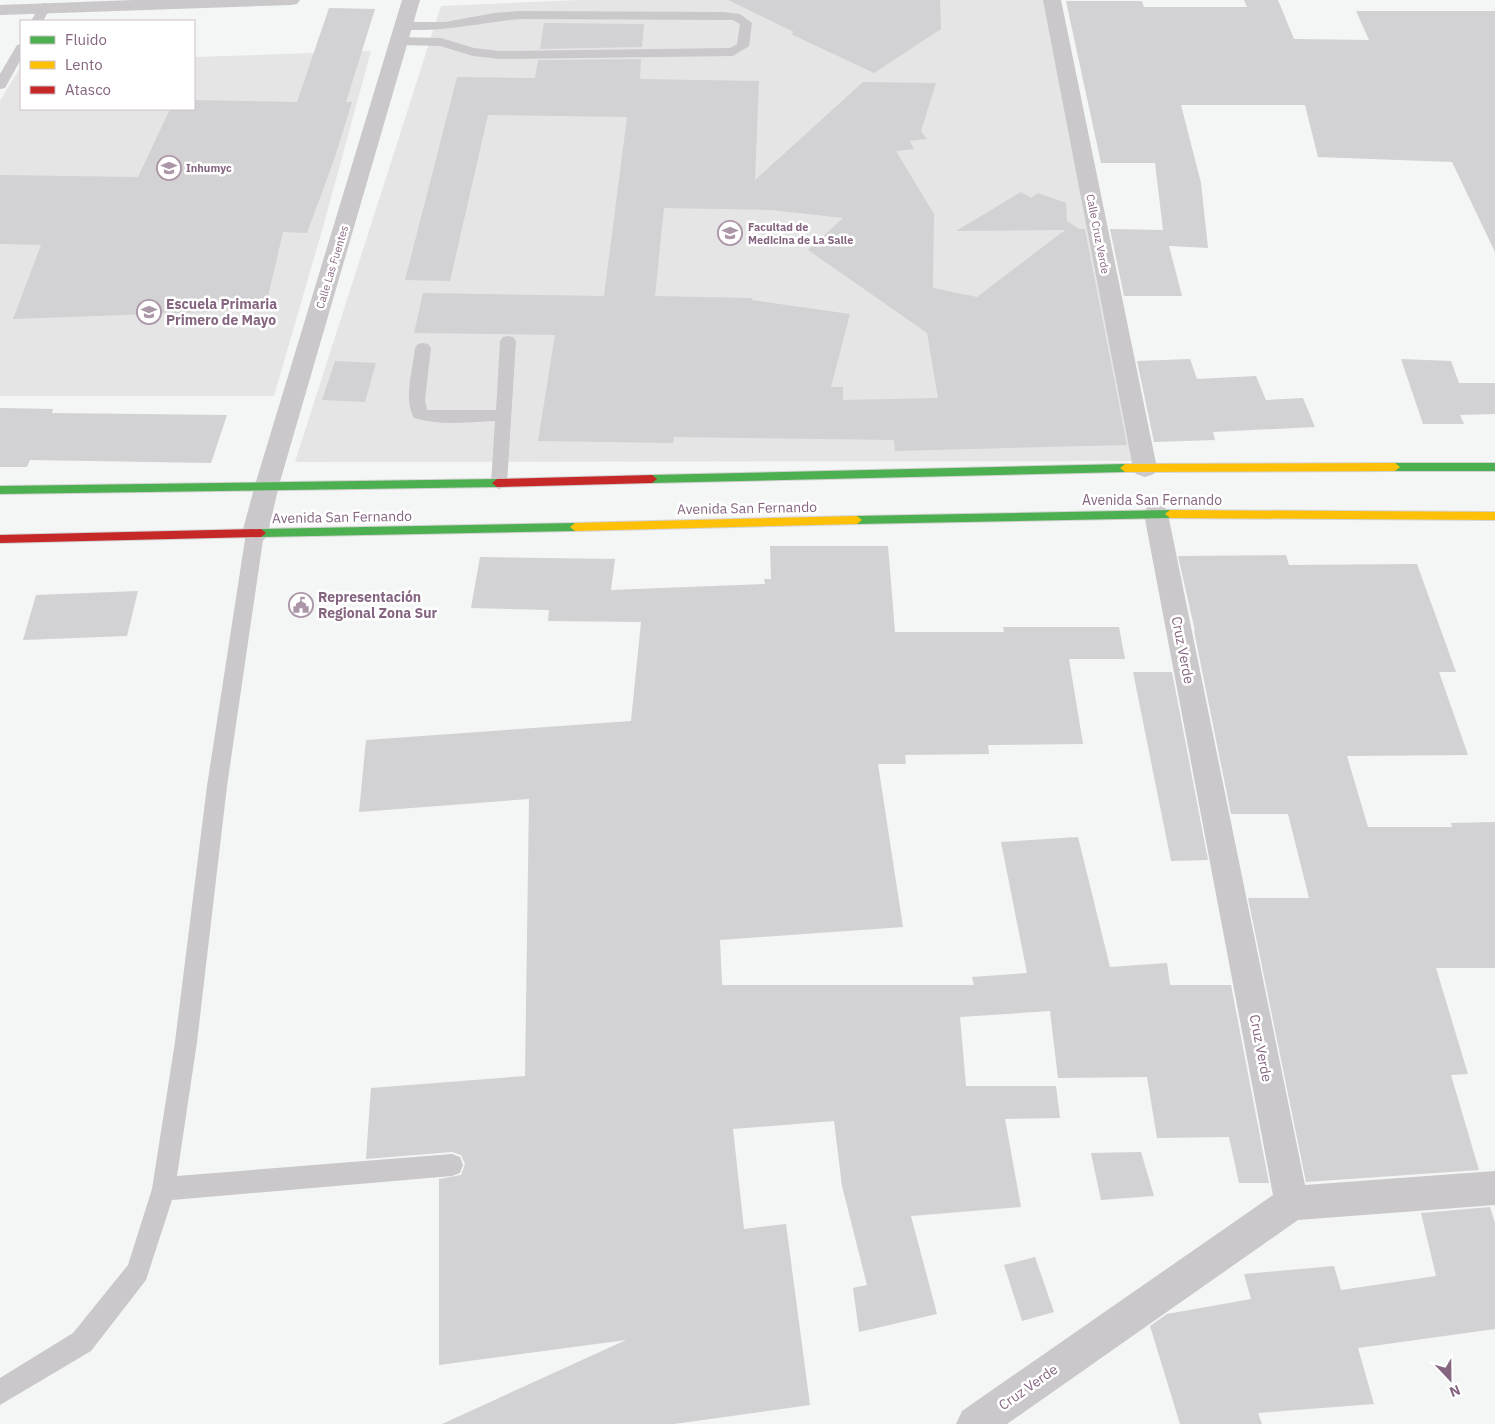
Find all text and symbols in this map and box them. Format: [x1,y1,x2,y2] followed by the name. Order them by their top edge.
[20,20,195,110] legend
[65,30,107,49] text: Fluido
[65,55,103,74] text: Lento
[65,80,111,99] text: Atasco
[156,155,182,181] school or university icon: Inhumyc
[186,161,232,175] place label: Inhumyc
[1083,193,1113,275] street label: Calle Cruz Verde
[717,220,743,246] school or university icon: Facultad de Medicina de La Salle
[748,220,853,247] place label: Facultad de Medicina de La Salle
[313,224,351,310] street label: Calle Las Fuentes
[166,295,277,329] place label: Escuela Primaria Primero de Mayo
[136,299,162,325] school or university icon: Escuela Primaria Primero de Mayo
[1082,491,1222,509] street label: Avenida San Fernando
[677,498,817,518] street label: Avenida San Fernando
[272,507,412,527] street label: Avenida San Fernando
[318,588,438,622] place label: Representación Regional Zona Sur
[288,592,314,618] public building icon: Representación Regional Zona Sur
[1168,615,1198,686] street label: Cruz Verde
[1246,1013,1276,1084] street label: Cruz Verde
[1425,1354,1475,1404] north arrow
[995,1360,1061,1414] street label: Cruz Verde
[1447,1381,1463,1401] text: N

